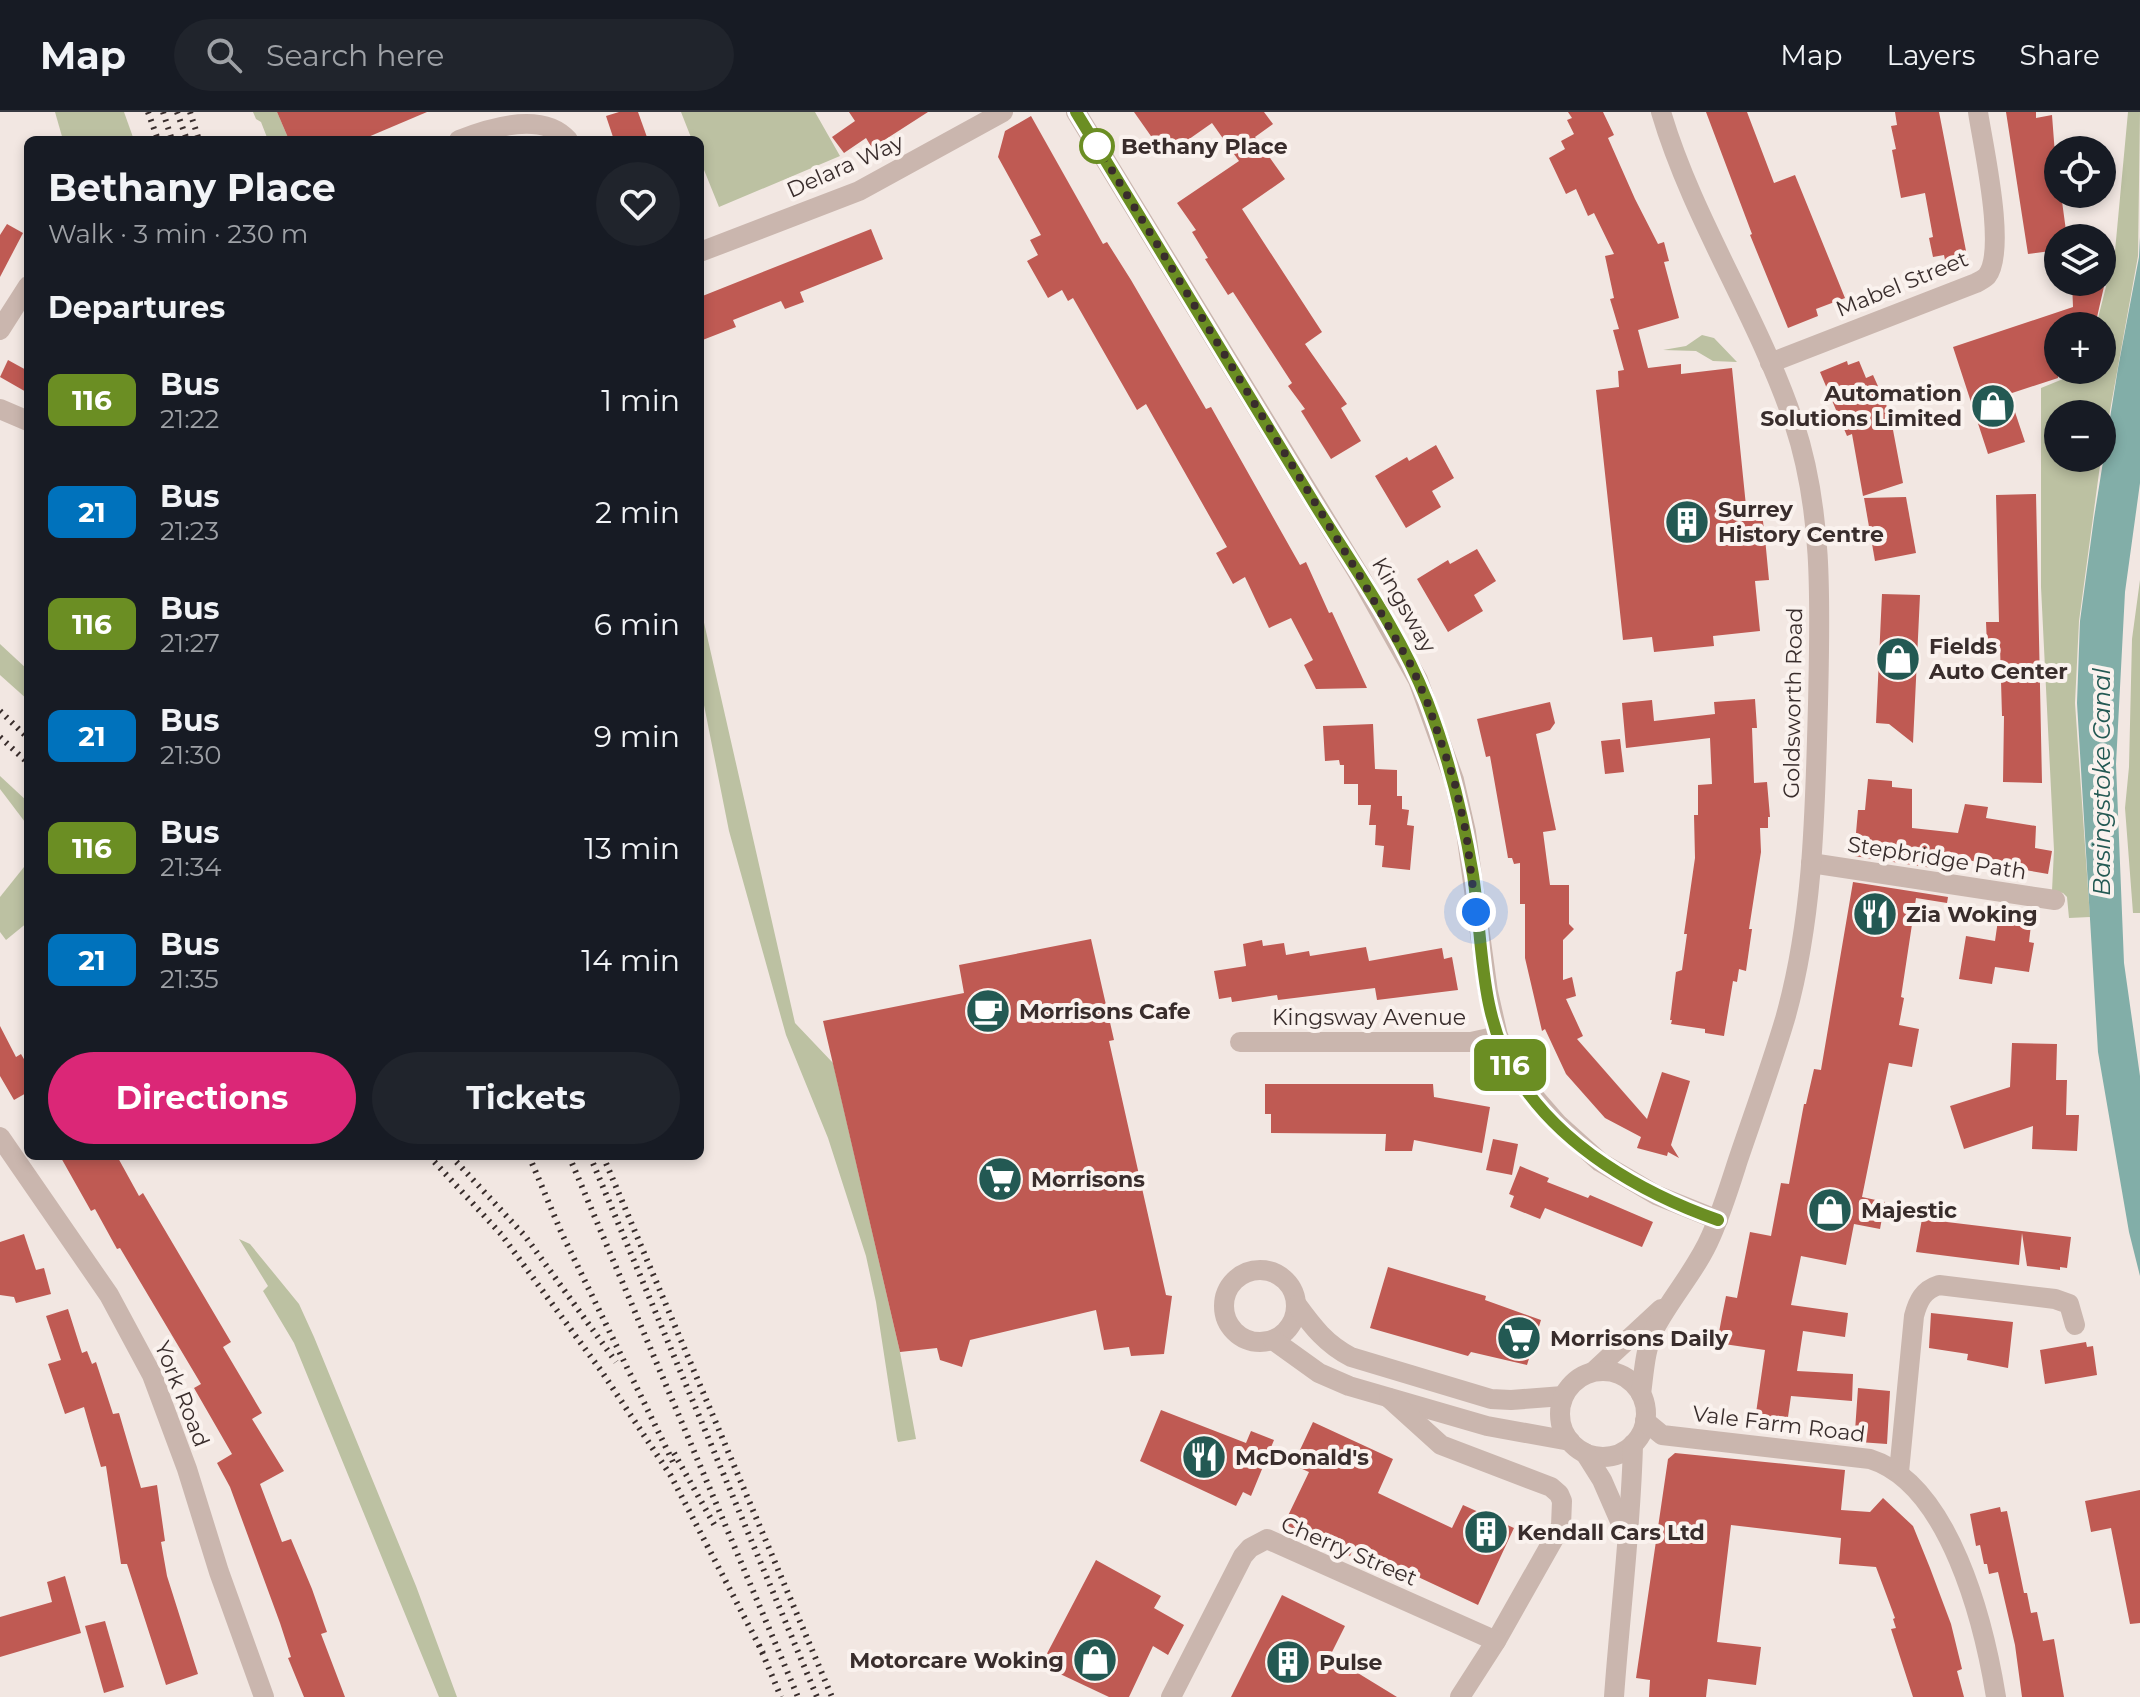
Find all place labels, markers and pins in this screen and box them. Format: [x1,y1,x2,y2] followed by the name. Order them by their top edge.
[1080,129,1114,163] marker: Bethany Place
[1121,133,1288,160] place label: Bethany Place
[1760,380,1962,432] place label: Automation Solutions Limited
[1969,382,2017,430] shop icon: Automation Solutions Limited
[1718,496,1884,548] place label: Surrey History Centre
[1663,498,1711,546] building icon: Surrey History Centre
[1928,633,2068,685] place label: Fields Auto Center
[1874,635,1922,683] shop icon: Fields Auto Center
[1851,890,1899,938] restaurant icon: Zia Woking
[1906,901,2038,928] place label: Zia Woking
[964,987,1012,1035] cafe icon: Morrisons Cafe
[1019,998,1191,1025] place label: Morrisons Cafe
[976,1155,1024,1203] supermarket icon: Morrisons
[1031,1166,1145,1193] place label: Morrisons
[1806,1186,1854,1234] shop icon: Majestic
[1861,1197,1957,1224] place label: Majestic
[1495,1314,1543,1362] supermarket icon: Morrisons Daily
[1550,1325,1729,1352] place label: Morrisons Daily
[1180,1433,1228,1481] restaurant icon: McDonald's
[1235,1444,1369,1471] place label: McDonald's
[1462,1508,1510,1556] building icon: Kendall Cars Ltd
[1517,1519,1705,1546] place label: Kendall Cars Ltd
[1071,1636,1119,1684] shop icon: Motorcare Woking
[1264,1638,1312,1686] building icon: Pulse
[849,1647,1064,1674] place label: Motorcare Woking
[1319,1649,1383,1676] place label: Pulse

